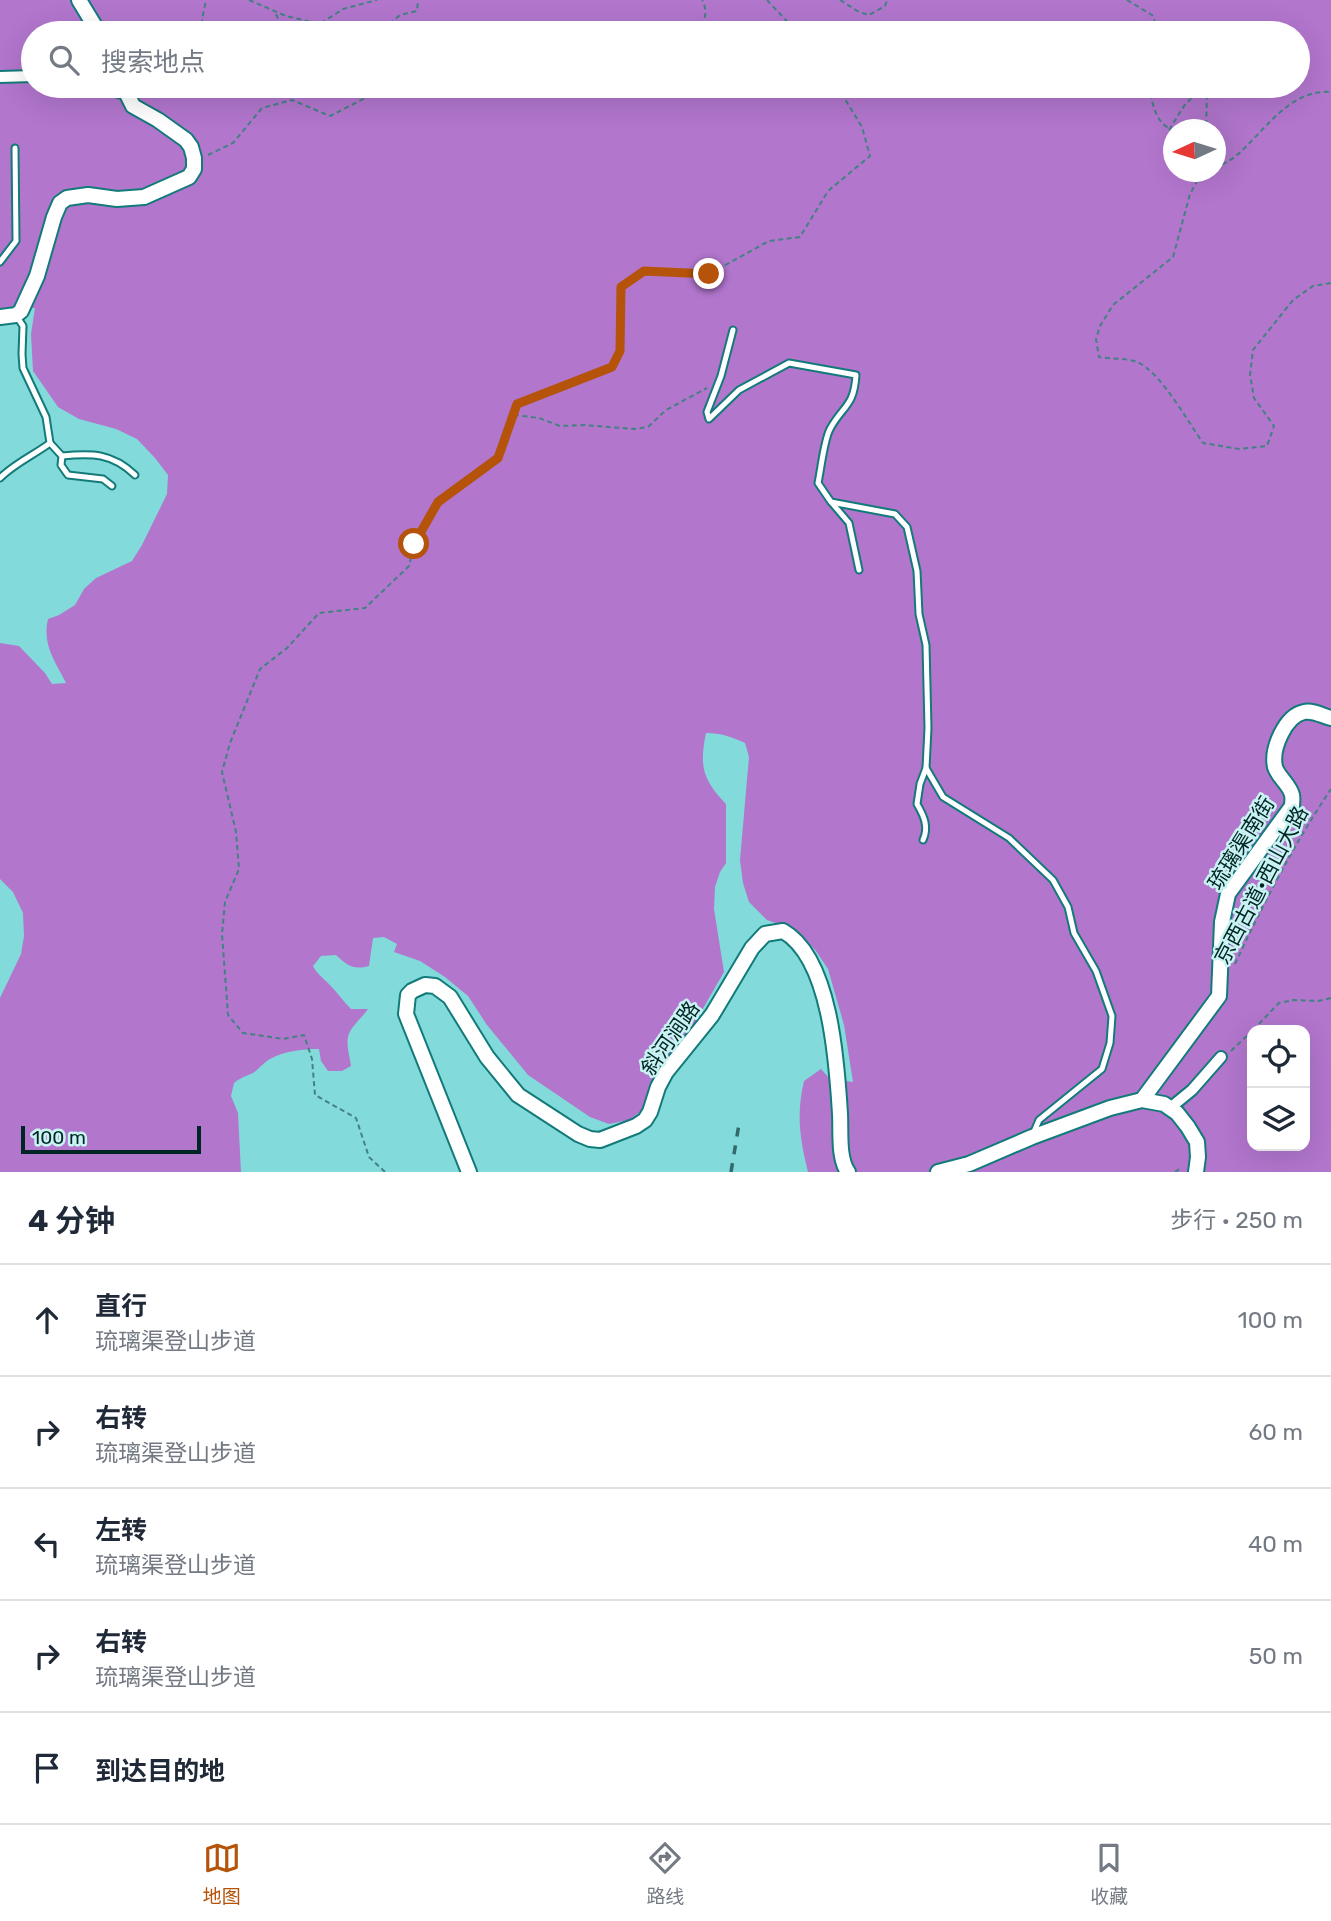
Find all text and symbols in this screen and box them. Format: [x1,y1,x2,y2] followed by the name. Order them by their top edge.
[21,21,1310,98] search box
[45,41,83,79] icon: search
[101,47,205,78] text: 搜索地点
[1163,119,1226,182] north arrow
[693,258,724,289] route end
[398,528,429,559] route start
[1203,792,1279,894] street label: 琉璃渠南街
[1209,802,1313,968] street label: 京西古道·西山大路
[636,996,704,1080] street label: 斜河涧路
[1247,1025,1310,1151] map controls
[1247,1025,1310,1088] button: locate
[1247,1088,1310,1151] button: layers
[21,1123,201,1155] scale bar
[32,1126,86,1149] text: 100 m
[28,1203,115,1239] text: 4 分钟
[1170,1206,1303,1234] text: 步行 · 250 m
[95,1291,147,1322] text: 直行
[28,1301,66,1339] icon: ahead
[1238,1306,1303,1334] text: 100 m
[95,1327,256,1355] text: 琉璃渠登山步道
[95,1403,147,1434] text: 右转
[28,1413,66,1451] icon: right
[1248,1418,1303,1446] text: 60 m
[95,1439,256,1467] text: 琉璃渠登山步道
[95,1515,147,1546] text: 左转
[28,1525,66,1563] icon: left
[1248,1530,1303,1558] text: 40 m
[95,1551,256,1579] text: 琉璃渠登山步道
[95,1627,147,1658] text: 右转
[28,1637,66,1675] icon: right
[1249,1642,1303,1670] text: 50 m
[95,1663,256,1691] text: 琉璃渠登山步道
[28,1749,66,1787] icon: arrive
[95,1756,225,1787] text: 到达目的地
[203,1839,241,1908] tab: 地图
[646,1839,684,1908] tab: 路线
[1090,1839,1128,1908] tab: 收藏

